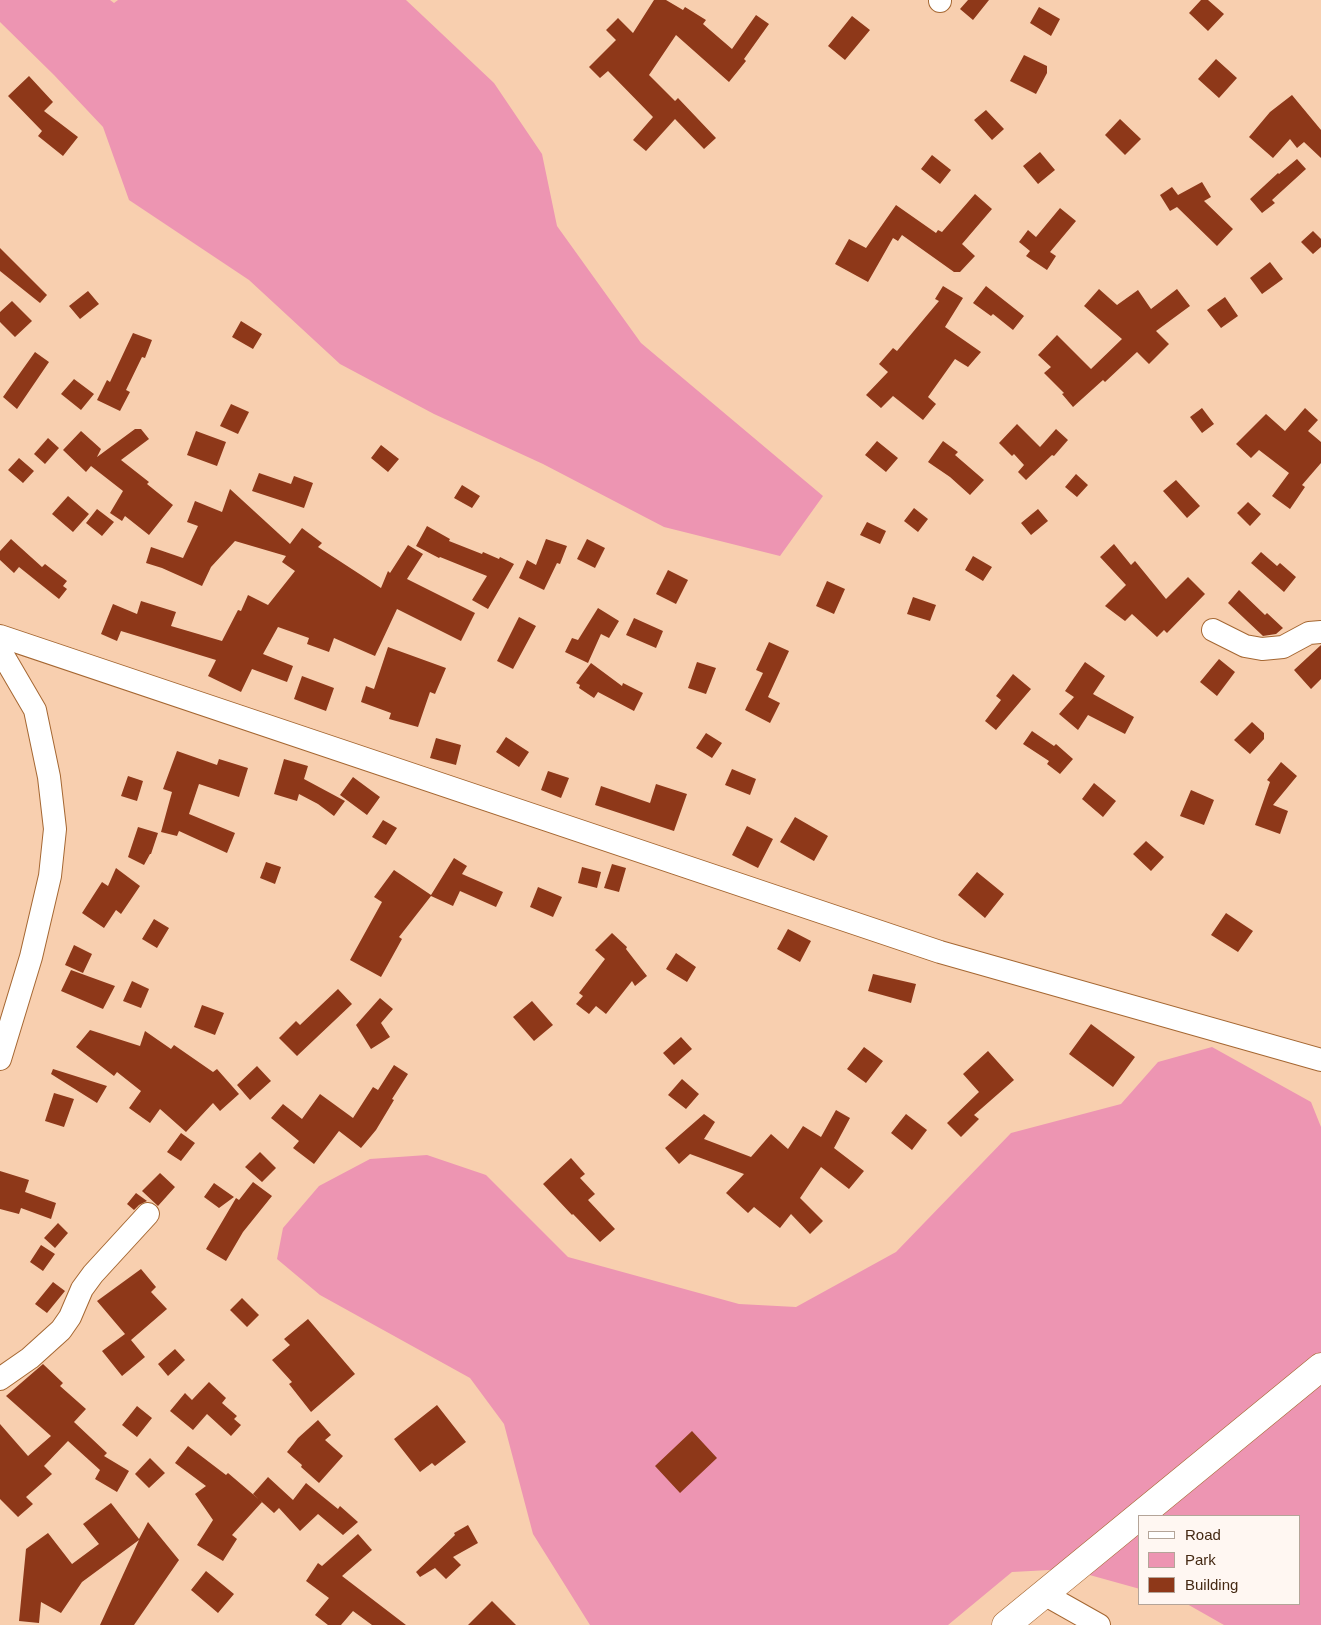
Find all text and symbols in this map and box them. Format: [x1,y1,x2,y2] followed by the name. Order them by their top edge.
[1138,1515,1301,1605] legend
[1185,1526,1221,1543] text: Road
[1185,1551,1216,1568] text: Park
[1185,1576,1238,1593] text: Building

